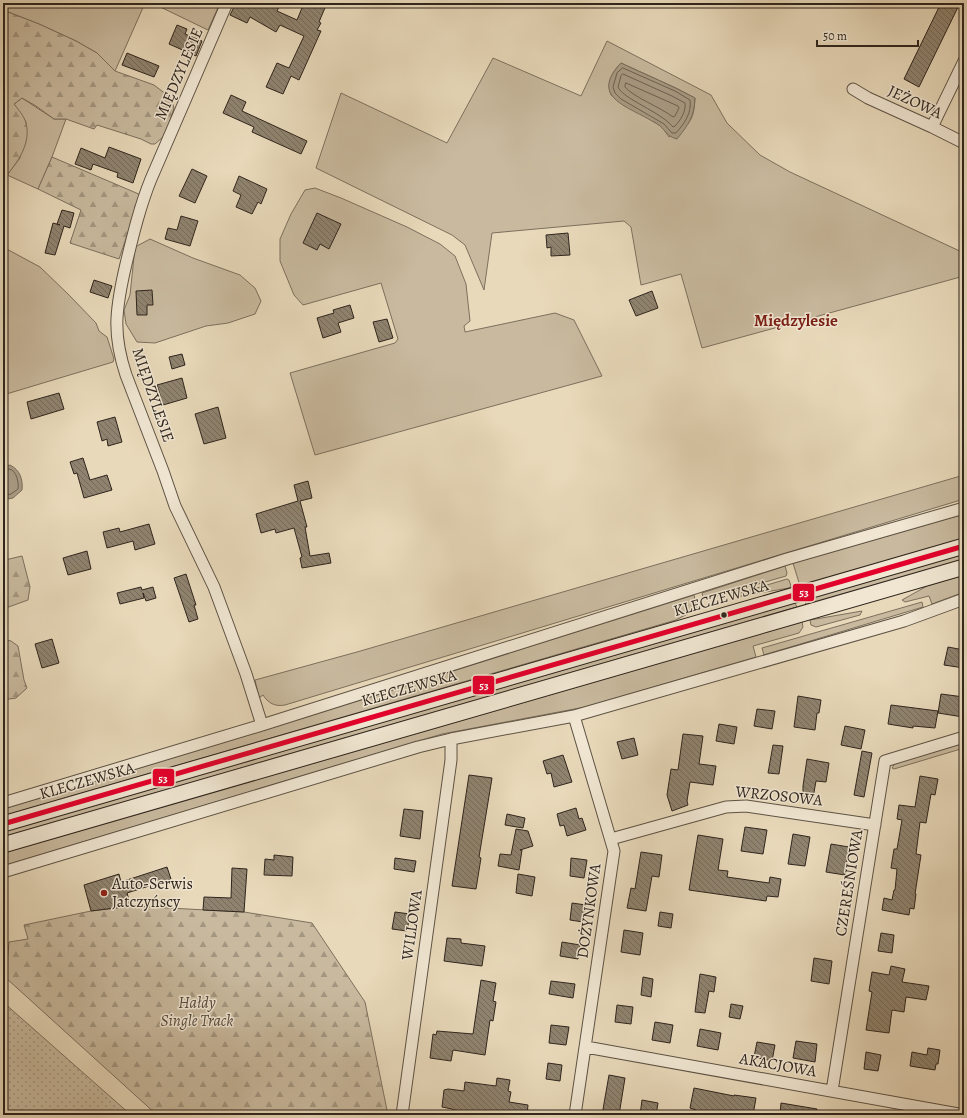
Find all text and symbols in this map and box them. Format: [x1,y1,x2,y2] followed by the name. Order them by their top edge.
[817,22,918,48] scale bar
[150,24,208,124] street label: MIĘDZYLESIE
[823,28,847,44] text: 50 m
[884,80,946,124] street label: JEŻOWA
[754,309,838,332] district label: Międzylesie
[127,345,179,445] street label: MIĘDZYLESIE
[671,574,772,622] street label: KLECZEWSKA
[792,583,815,602] line badge: 53
[799,585,809,600] text: 53
[719,610,729,620] unlabelled marker
[359,664,460,712] street label: KLECZEWSKA
[472,675,495,695] line badge: 53
[479,678,489,693] text: 53
[37,757,138,805] street label: KLECZEWSKA
[152,768,175,787] line badge: 53
[158,771,168,786] text: 53
[733,780,824,812] street label: WRZOSOWA
[830,827,868,938] street label: CZEREŚNIOWA
[571,862,607,960] street label: DOŻYNKOWA
[111,873,193,913] place label: Auto-Serwis Jatczyńscy
[99,888,109,898] marker: Auto-Serwis Jatczyńscy
[396,888,428,963] street label: WILLOWA
[161,992,233,1032] park label: Hałdy Single Track
[737,1047,819,1083] street label: AKACJOWA

